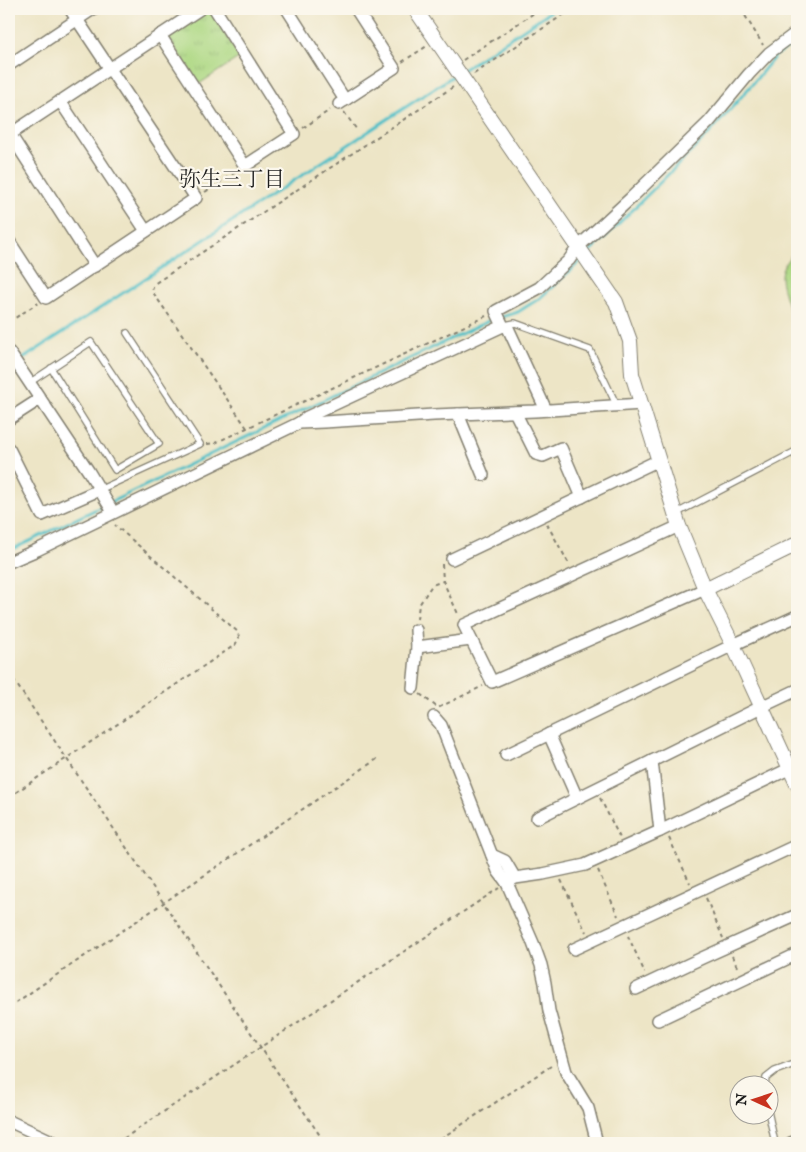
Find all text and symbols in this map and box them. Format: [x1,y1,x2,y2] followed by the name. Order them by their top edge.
[180,167,285,194] district label: 弥生三丁目
[728,1074,778,1124] north arrow
[733,1093,751,1107] text: N

